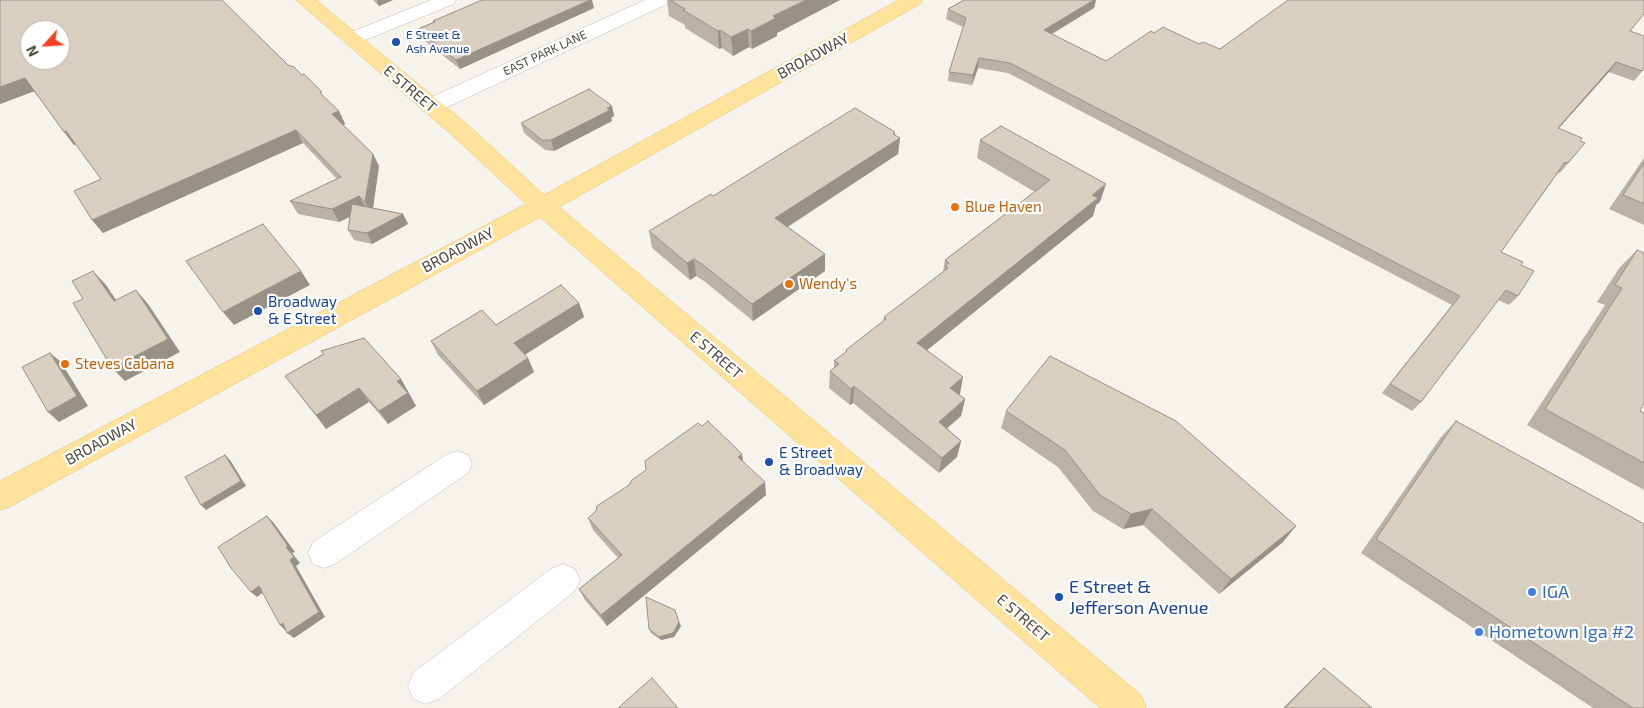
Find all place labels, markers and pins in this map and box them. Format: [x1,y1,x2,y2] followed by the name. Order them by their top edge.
[406,28,469,56] place label: E Street & Ash Avenue
[390,36,402,48] marker: E Street & Ash Avenue
[965,198,1042,216] place label: Blue Haven
[949,201,961,213] marker: Blue Haven
[799,275,857,293] place label: Wendy's
[783,278,795,290] marker: Wendy's
[268,293,337,328] place label: Broadway & E Street
[252,305,264,317] marker: Broadway & E Street
[75,355,174,373] place label: Steves Cabana
[59,358,71,370] marker: Steves Cabana
[779,444,863,479] place label: E Street & Broadway
[763,456,775,468] marker: E Street & Broadway
[1069,576,1208,618] place label: E Street & Jefferson Avenue
[1542,581,1569,603] place label: IGA
[1526,586,1538,598] marker: IGA
[1053,591,1065,603] marker: E Street & Jefferson Avenue
[1489,621,1634,643] place label: Hometown Iga #2
[1473,626,1485,638] marker: Hometown Iga #2

